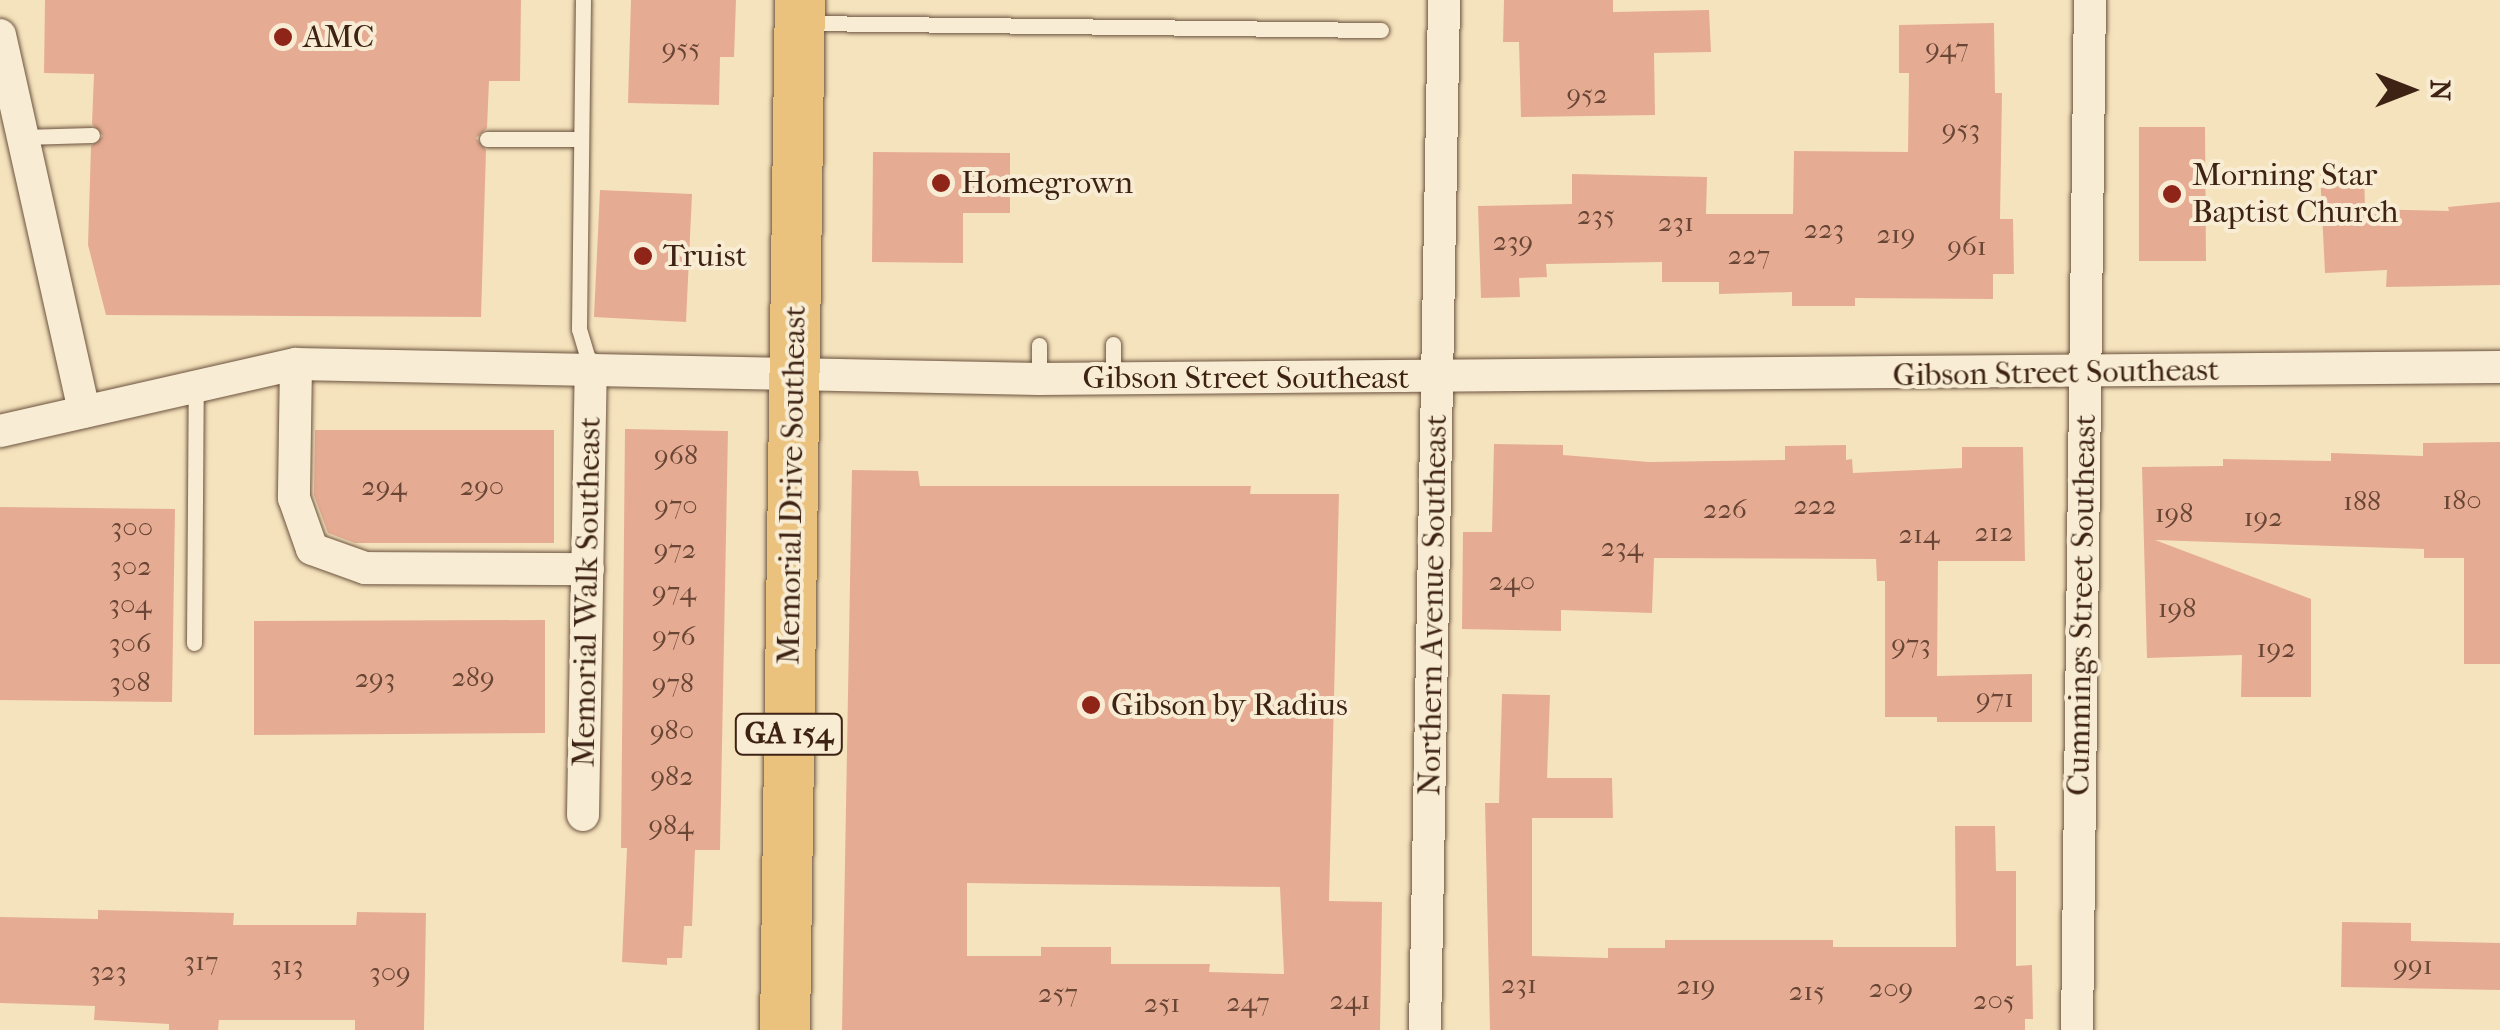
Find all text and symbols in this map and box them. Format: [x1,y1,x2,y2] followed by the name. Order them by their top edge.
[303,18,374,56] place label: AMC
[272,26,294,48] marker: AMC
[662,31,700,65] house number: 955
[1925,31,1969,65] house number: 947
[2360,40,2460,140] north arrow
[1566,77,1608,111] house number: 952
[2424,79,2457,101] text: N
[1942,112,1980,146] house number: 953
[2192,157,2399,232] place label: Morning Star Baptist Church
[961,164,1133,202] place label: Homegrown
[930,172,952,194] marker: Homegrown
[2161,183,2183,205] marker: Morning Star Baptist Church
[1577,198,1615,232] house number: 235
[1658,205,1694,239] house number: 231
[1804,212,1844,246] house number: 223
[1876,217,1916,251] house number: 219
[1493,224,1533,258] house number: 239
[1947,229,1987,263] house number: 961
[663,237,747,275] place label: Truist
[1728,238,1770,272] house number: 227
[632,245,654,267] marker: Truist
[770,305,814,665] street label: Memorial Drive Southeast
[1892,351,2220,395] street label: Gibson Street Southeast
[1083,359,1409,397] street label: Gibson Street Southeast
[1410,414,1456,796] street label: Northern Avenue Southeast
[2059,414,2105,796] street label: Cummings Street Southeast
[565,416,609,768] street label: Memorial Walk Southeast
[654,438,698,472] house number: 968
[361,469,407,503] house number: 294
[460,469,504,503] house number: 290
[2442,483,2482,517] house number: 180
[2343,484,2381,518] house number: 188
[654,488,698,522] house number: 970
[1793,488,1837,522] house number: 222
[1703,492,1747,526] house number: 226
[2155,496,2193,530] house number: 198
[2243,500,2283,534] house number: 192
[111,510,153,544] house number: 300
[1975,515,2013,549] house number: 212
[1899,517,1939,551] house number: 214
[1601,530,1643,564] house number: 234
[654,532,696,566] house number: 972
[110,549,152,583] house number: 302
[1489,564,1535,598] house number: 240
[652,574,696,608] house number: 974
[108,587,152,621] house number: 304
[2158,591,2196,625] house number: 198
[652,619,696,653] house number: 976
[109,626,151,660] house number: 306
[1891,627,1931,661] house number: 973
[2256,631,2296,665] house number: 192
[451,660,495,694] house number: 289
[355,661,395,695] house number: 293
[109,665,151,699] house number: 308
[652,666,694,700] house number: 978
[1976,681,2014,715] house number: 971
[1111,686,1348,724] place label: Gibson by Radius
[1080,694,1102,716] marker: Gibson by Radius
[734,709,844,759] road number: GA 154
[650,713,694,747] house number: 980
[650,759,694,793] house number: 982
[648,808,694,842] house number: 984
[184,944,218,978] house number: 317
[271,948,303,982] house number: 313
[2393,948,2433,982] house number: 991
[89,954,127,988] house number: 323
[369,955,411,989] house number: 309
[1501,967,1537,1001] house number: 231
[1676,968,1716,1002] house number: 219
[1869,971,1913,1005] house number: 209
[1789,974,1825,1008] house number: 215
[1038,976,1078,1010] house number: 257
[1330,983,1370,1017] house number: 241
[1973,983,2015,1017] house number: 205
[1226,985,1270,1019] house number: 247
[1144,986,1180,1020] house number: 251

